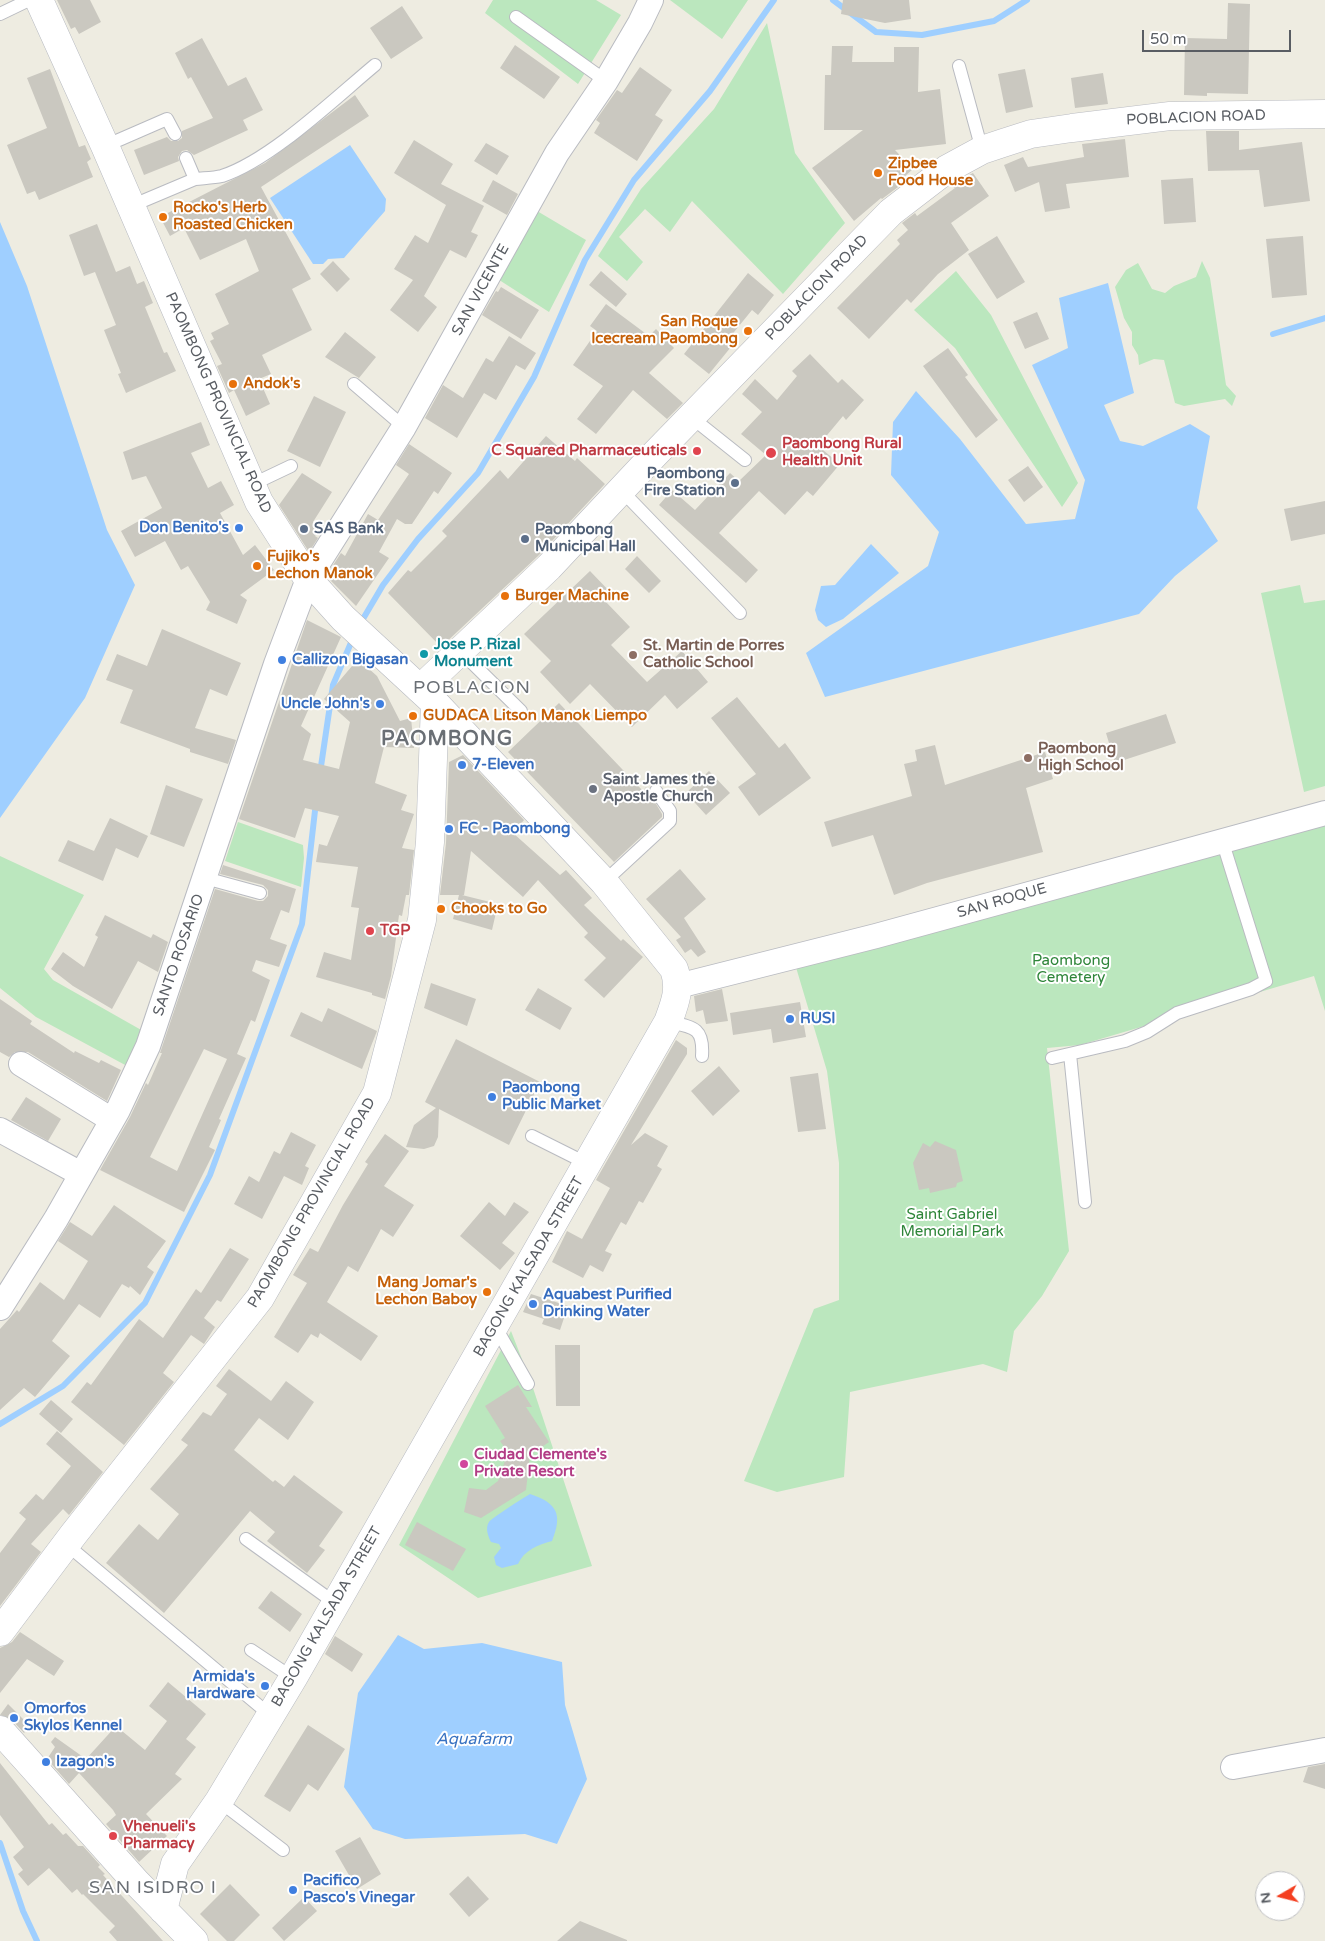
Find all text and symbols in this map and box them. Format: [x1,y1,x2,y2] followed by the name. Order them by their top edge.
[1145,20,1294,52] scale bar
[1150,30,1187,48] text: 50 m
[1126,107,1266,129] street label: POBLACION ROAD
[888,155,973,190] place label: Zipbee Food House
[872,167,884,179] marker: Zipbee Food House
[173,199,293,234] place label: Rocko's Herb Roasted Chicken
[157,211,169,223] marker: Rocko's Herb Roasted Chicken
[762,231,872,345] street label: POBLACION ROAD
[448,241,514,339] street label: SAN VICENTE
[161,290,275,516] street label: PAOMBONG PROVINCIAL ROAD
[591,313,738,348] place label: San Roque Icecream Paombong
[742,325,754,337] marker: San Roque Icecream Paombong
[243,375,301,393] place label: Andok's
[227,378,239,390] marker: Andok's
[782,435,902,470] place label: Paombong Rural Health Unit
[491,442,687,460] place label: C Squared Pharmaceuticals
[691,445,703,457] marker: C Squared Pharmaceuticals
[764,446,778,460] marker: Paombong Rural Health Unit
[644,465,725,500] place label: Paombong Fire Station
[729,477,741,489] marker: Paombong Fire Station
[139,519,229,537] place label: Don Benito's
[314,520,384,538] place label: SAS Bank
[535,521,636,556] place label: Paombong Municipal Hall
[233,522,245,534] marker: Don Benito's
[298,523,310,535] marker: SAS Bank
[519,533,531,545] marker: Paombong Municipal Hall
[267,548,373,583] place label: Fujiko's Lechon Manok
[251,560,263,572] marker: Fujiko's Lechon Manok
[515,587,629,605] place label: Burger Machine
[499,590,511,602] marker: Burger Machine
[434,636,520,671] place label: Jose P. Rizal Monument
[643,637,784,672] place label: St. Martin de Porres Catholic School
[418,648,430,660] marker: Jose P. Rizal Monument
[627,649,639,661] marker: St. Martin de Porres Catholic School
[292,651,408,669] place label: Callizon Bigasan
[276,654,288,666] marker: Callizon Bigasan
[412,677,532,699] district label: POBLACION
[281,695,370,713] place label: Uncle John's
[374,698,386,710] marker: Uncle John's
[423,707,647,725] place label: GUDACA Litson Manok Liempo
[407,710,419,722] marker: GUDACA Litson Manok Liempo
[380,728,514,752] district label: PAOMBONG
[1038,740,1124,775] place label: Paombong High School
[1022,752,1034,764] marker: Paombong High School
[472,756,534,774] place label: 7-Eleven
[456,759,468,771] marker: 7-Eleven
[603,771,715,806] place label: Saint James the Apostle Church
[587,783,599,795] marker: Saint James the Apostle Church
[459,820,570,838] place label: FC - Paombong
[443,823,455,835] marker: FC - Paombong
[955,880,1049,922] street label: SAN ROQUE
[150,892,208,1018] street label: SANTO ROSARIO
[451,900,547,918] place label: Chooks to Go
[435,903,447,915] marker: Chooks to Go
[380,922,410,940] place label: TGP
[364,925,376,937] marker: TGP
[1032,952,1110,987] park label: Paombong Cemetery
[800,1010,836,1028] place label: RUSI
[784,1013,796,1025] marker: RUSI
[502,1079,601,1114] place label: Paombong Public Market
[486,1091,498,1103] marker: Paombong Public Market
[244,1095,380,1311] street label: PAOMBONG PROVINCIAL ROAD
[470,1174,588,1360] street label: BAGONG KALSADA STREET
[900,1206,1004,1241] park label: Saint Gabriel Memorial Park
[375,1274,477,1309] place label: Mang Jomar's Lechon Baboy
[481,1286,493,1298] marker: Mang Jomar's Lechon Baboy
[543,1286,672,1321] place label: Aquabest Purified Drinking Water
[527,1298,539,1310] marker: Aquabest Purified Drinking Water
[474,1446,607,1481] place label: Ciudad Clemente's Private Resort
[458,1458,470,1470] marker: Ciudad Clemente's Private Resort
[268,1524,386,1710] street label: BAGONG KALSADA STREET
[186,1668,255,1703] place label: Armida's Hardware
[259,1680,271,1692] marker: Armida's Hardware
[24,1700,122,1735] place label: Omorfos Skylos Kennel
[8,1712,20,1724] marker: Omorfos Skylos Kennel
[436,1730,512,1750] water label: Aquafarm
[56,1753,114,1771] place label: Izagon's
[40,1756,52,1768] marker: Izagon's
[123,1818,196,1853] place label: Vhenueli's Pharmacy
[107,1830,119,1842] marker: Vhenueli's Pharmacy
[1255,1871,1305,1921] north arrow
[303,1872,415,1907] place label: Pacifico Pasco's Vinegar
[88,1877,218,1899] district label: SAN ISIDRO I
[287,1884,299,1896] marker: Pacifico Pasco's Vinegar
[1256,1891,1275,1905] text: N

